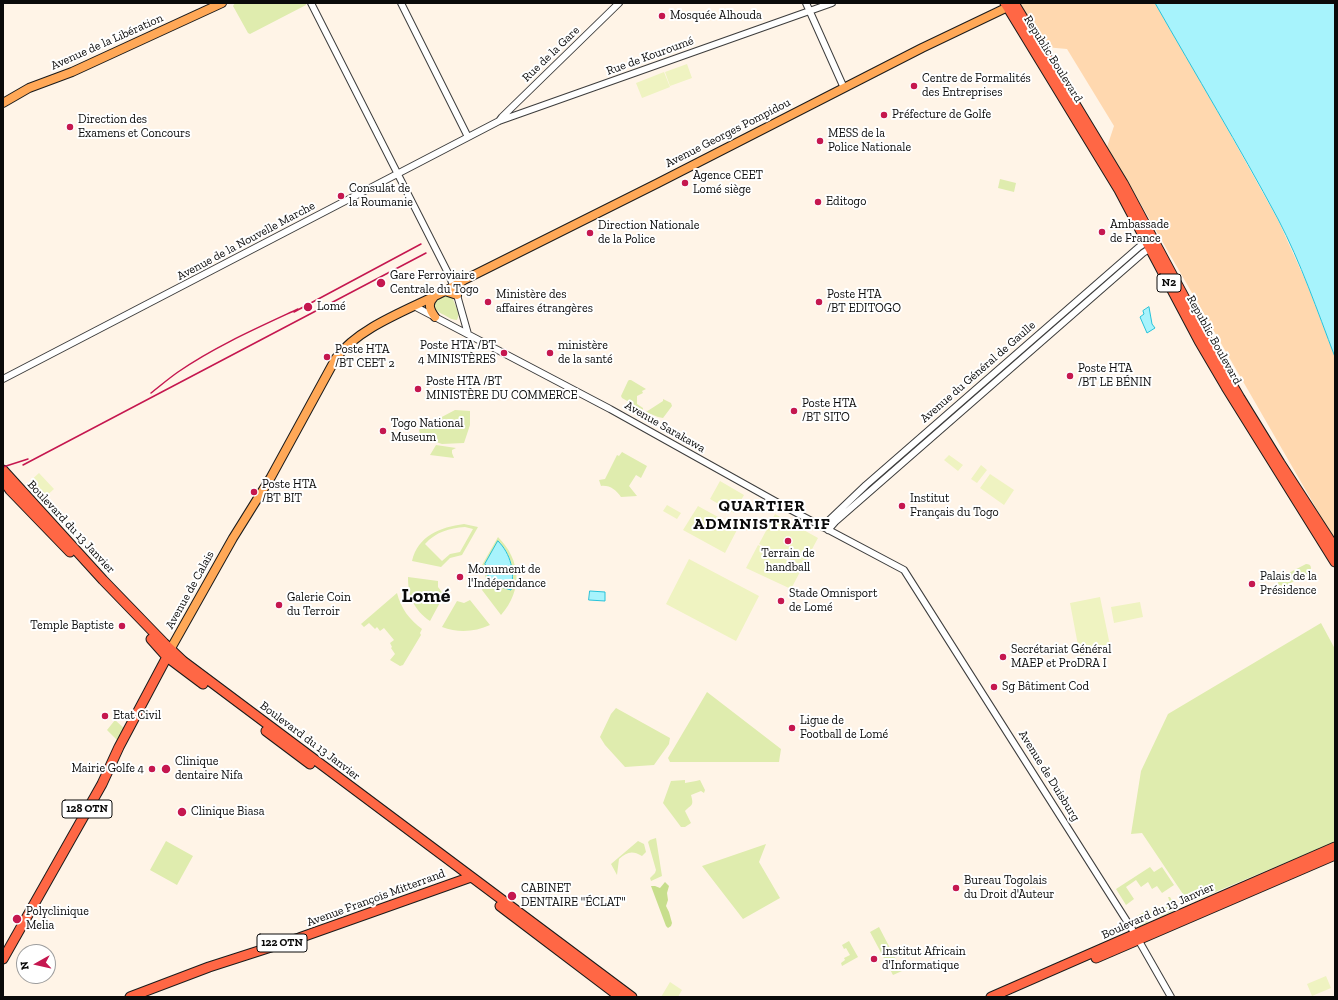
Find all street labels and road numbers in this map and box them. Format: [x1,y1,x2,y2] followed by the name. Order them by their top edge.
[49,11,165,73] street label: Avenue de la Libération
[1020,13,1086,105] street label: Republic Boulevard
[519,23,583,85] street label: Rue de la Gare
[604,34,696,78] street label: Rue de Kouroumé
[663,95,793,171] street label: Avenue Georges Pompidou
[175,198,317,284] street label: Avenue de la Nouvelle Marche
[1157,274,1181,292] road number: N2
[1184,293,1244,387] street label: Republic Boulevard
[918,318,1038,426] street label: Avenue du Général de Gaulle
[622,398,708,456] street label: Avenue Sarakawa
[24,477,118,577] street label: Boulevard du 13 Janvier
[163,549,217,631] street label: Avenue de Calais
[257,699,363,783] street label: Boulevard du 13 Janvier
[1015,728,1083,824] street label: Avenue de Duisburg
[62,800,112,818] road number: 128 OTN
[305,866,447,930] street label: Avenue François Mitterrand
[1099,880,1217,942] street label: Boulevard du 13 Janvier
[257,934,307,952] road number: 122 OTN

